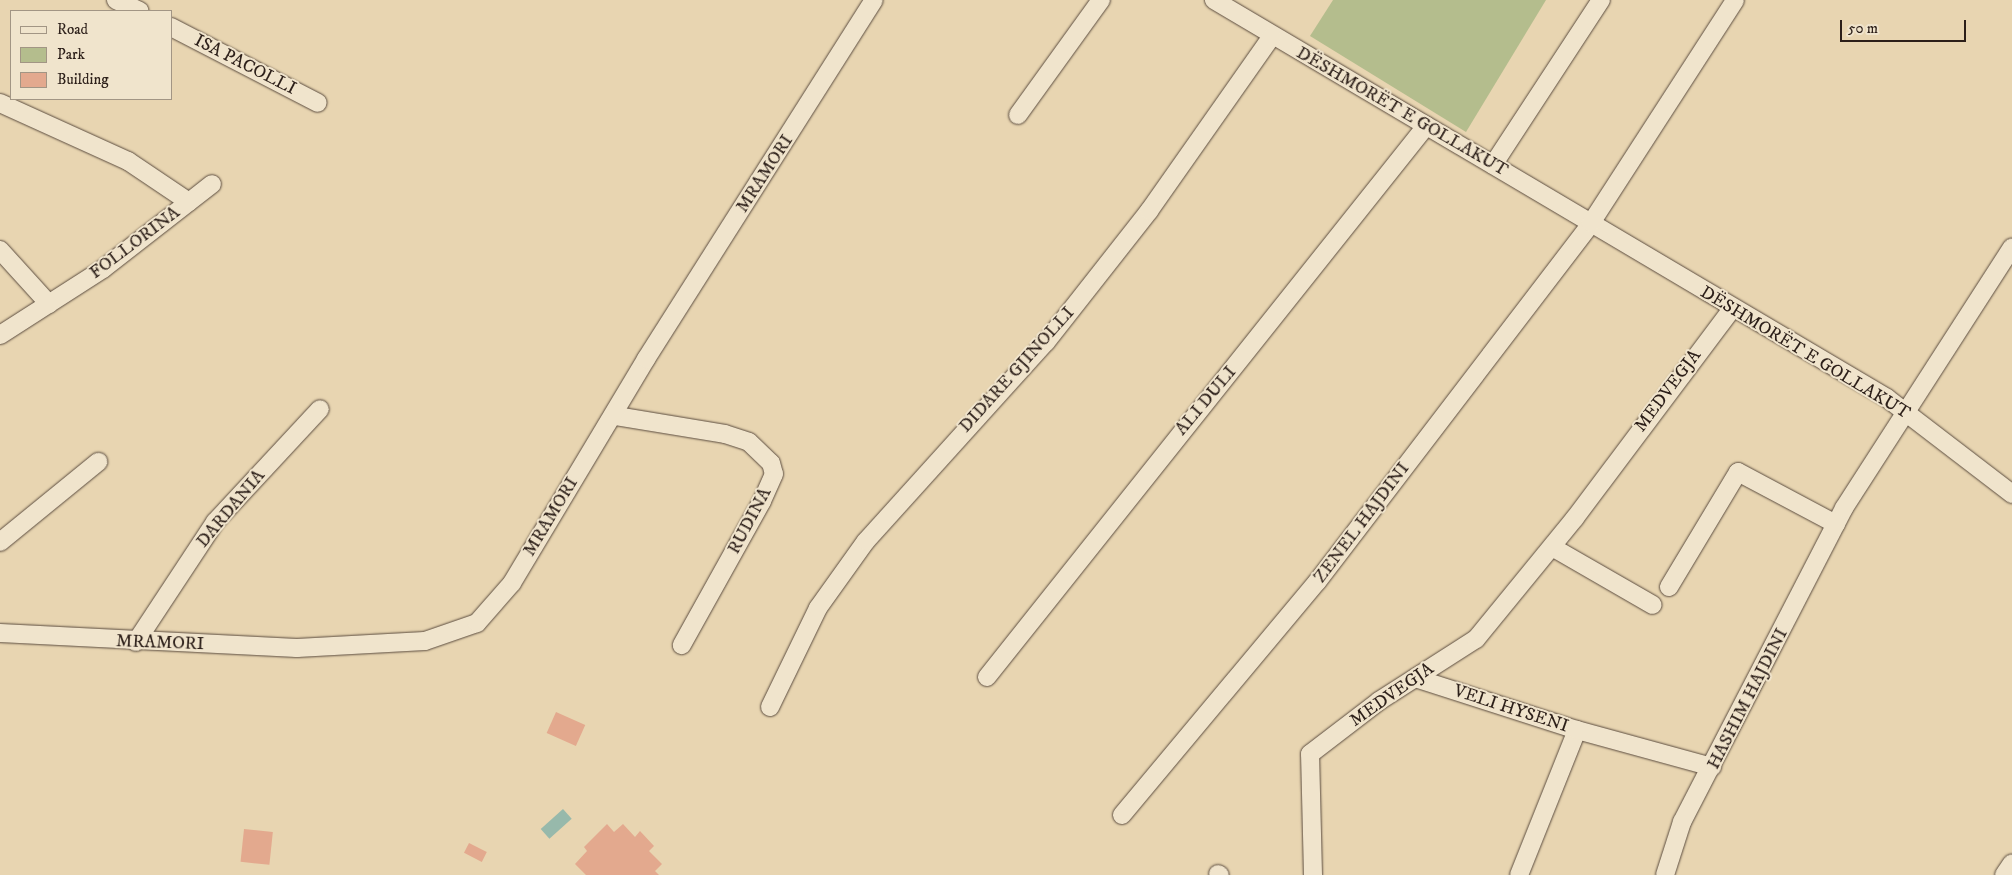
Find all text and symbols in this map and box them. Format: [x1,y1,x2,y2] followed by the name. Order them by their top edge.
[10,10,172,100] legend
[1842,10,1968,42] scale bar
[1848,19,1878,38] text: 50 m
[57,20,88,39] text: Road
[190,30,300,100] street label: ISA PACOLLI
[1292,42,1512,182] street label: DËSHMORËT E GOLLAKUT
[57,45,85,64] text: Park
[57,70,109,89] text: Building
[732,131,798,217] street label: MRAMORI
[86,202,184,284] street label: FOLLORINA
[1696,282,1914,424] street label: DËSHMORËT E GOLLAKUT
[955,303,1079,437] street label: DIDARE GJINOLLI
[1630,346,1706,436] street label: MEDVEGJA
[1171,362,1241,440] street label: ALI DULI
[1310,459,1414,587] street label: ZENEL HAJDINI
[192,466,270,552] street label: DARDANIA
[519,474,583,560] street label: MRAMORI
[724,484,776,558] street label: RUDINA
[1703,625,1793,773] street label: HASHIM HAJDINI
[116,631,204,655] street label: MRAMORI
[1346,658,1438,732] street label: MEDVEGJA
[1451,680,1571,738] street label: VELI HYSENI

